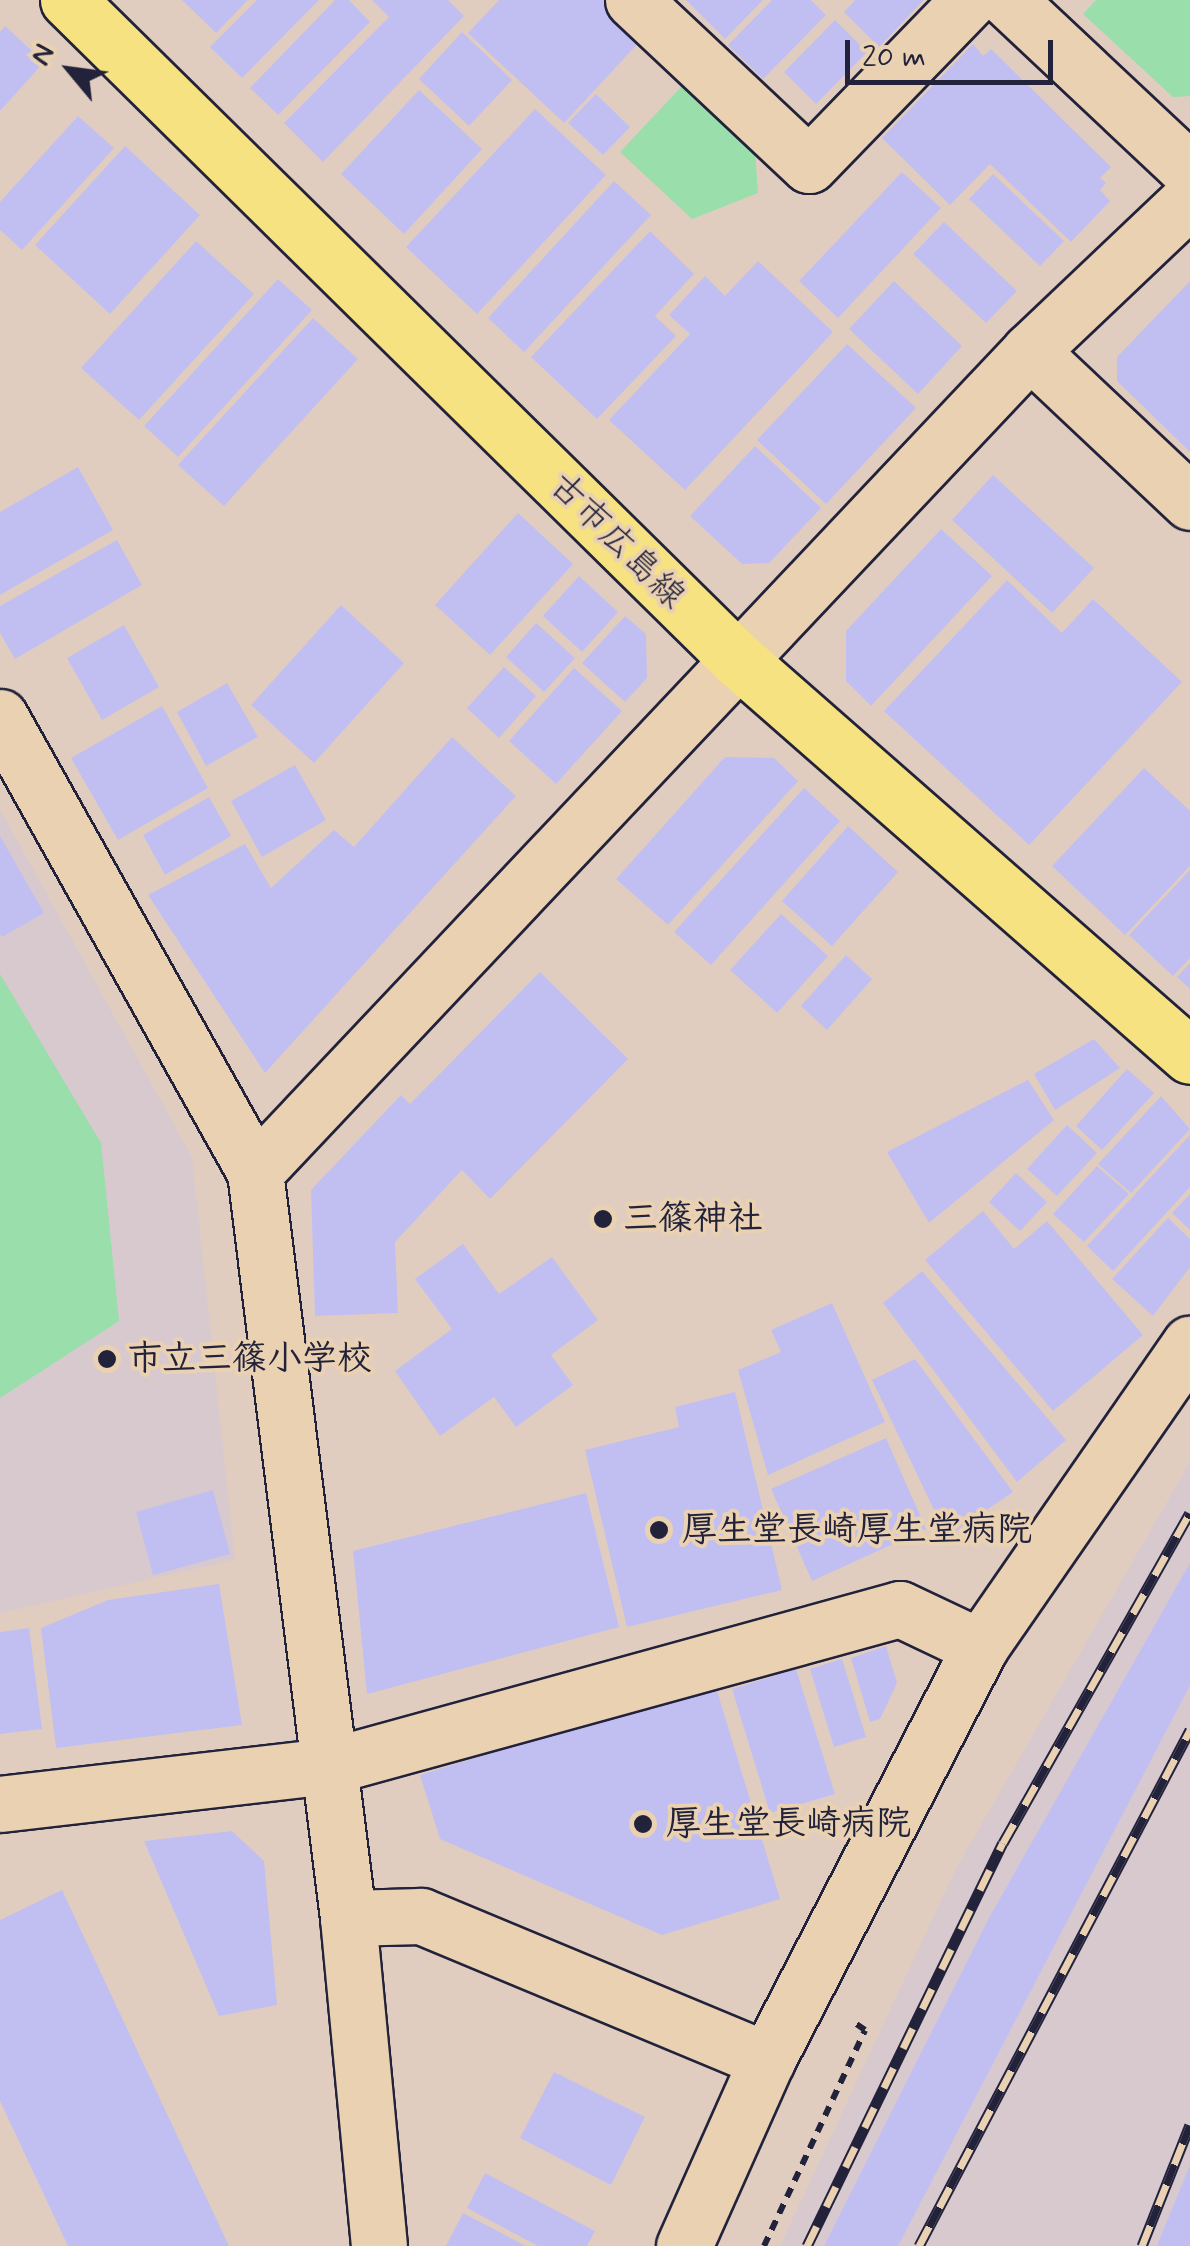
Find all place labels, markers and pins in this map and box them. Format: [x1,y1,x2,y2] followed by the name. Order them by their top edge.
[623,1198,763,1240] place label: 三篠神社
[592,1208,614,1230] marker: 三篠神社
[127,1338,372,1380] place label: 市立三篠小学校
[96,1348,118,1370] marker: 市立三篠小学校
[682,1509,1032,1551] place label: 厚生堂長崎厚生堂病院
[646,1517,672,1543] marker: 厚生堂長崎厚生堂病院
[666,1803,911,1845] place label: 厚生堂長崎病院
[630,1811,656,1837] marker: 厚生堂長崎病院

